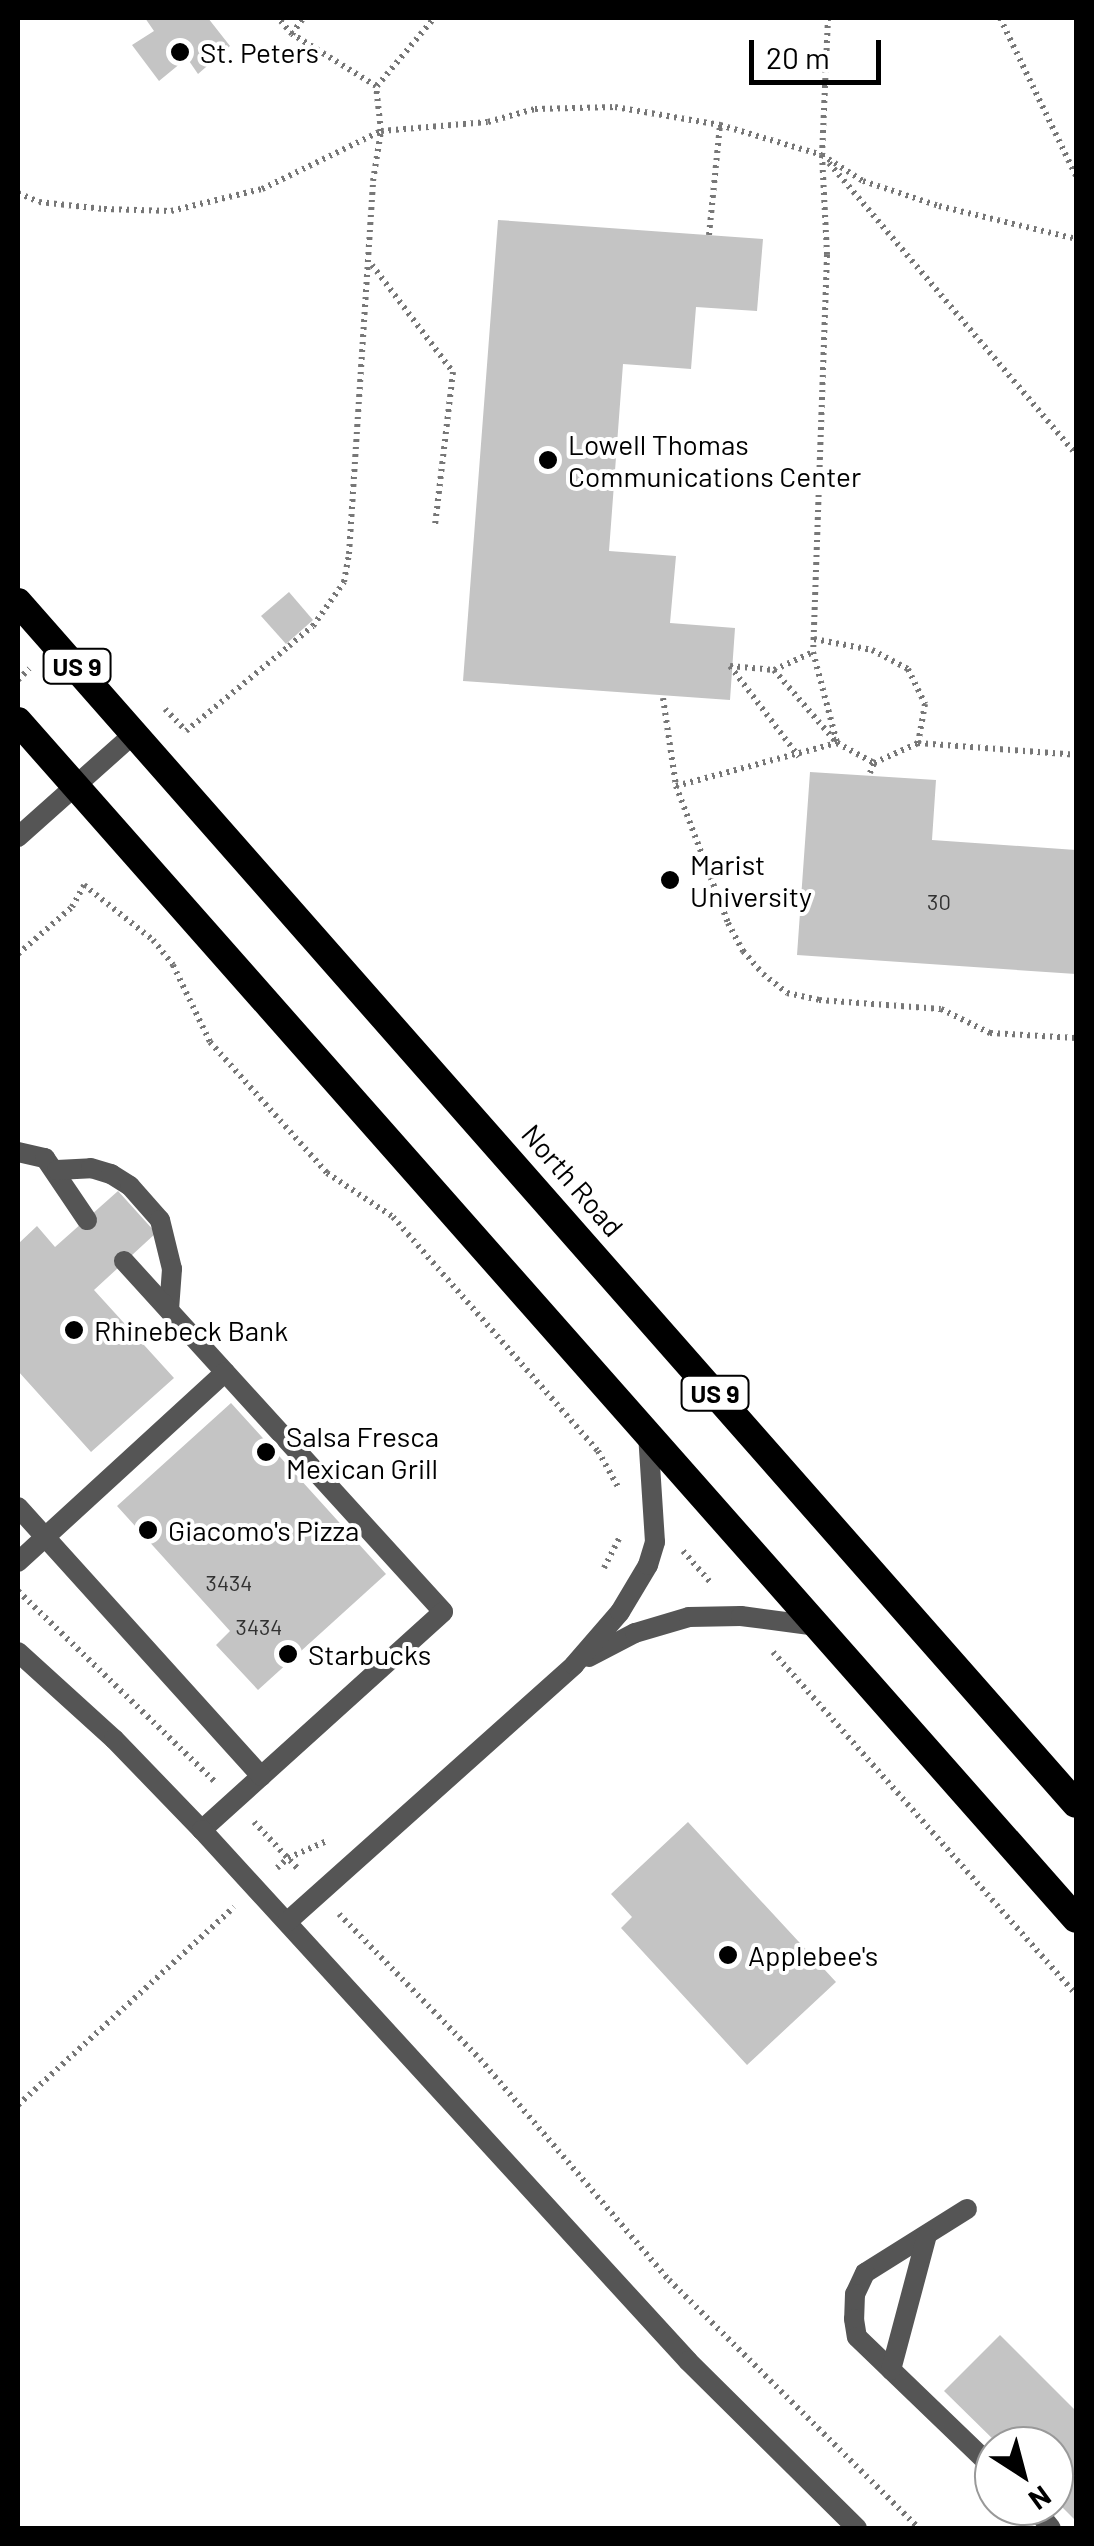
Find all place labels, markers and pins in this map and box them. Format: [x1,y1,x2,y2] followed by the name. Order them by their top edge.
[200,35,319,69] place label: St. Peters
[169,41,191,63] marker: St. Peters
[568,427,861,493] place label: Lowell Thomas Communications Center
[537,449,559,471] marker: Lowell Thomas Communications Center
[690,847,812,913] place label: Marist University
[659,869,681,891] marker: Marist University
[94,1313,288,1347] place label: Rhinebeck Bank
[63,1319,85,1341] marker: Rhinebeck Bank
[286,1419,439,1485] place label: Salsa Fresca Mexican Grill
[255,1441,277,1463] marker: Salsa Fresca Mexican Grill
[168,1513,359,1547] place label: Giacomo's Pizza
[137,1519,159,1541] marker: Giacomo's Pizza
[308,1637,431,1671] place label: Starbucks
[277,1643,299,1665] marker: Starbucks
[748,1938,878,1972] place label: Applebee's
[717,1944,739,1966] marker: Applebee's

